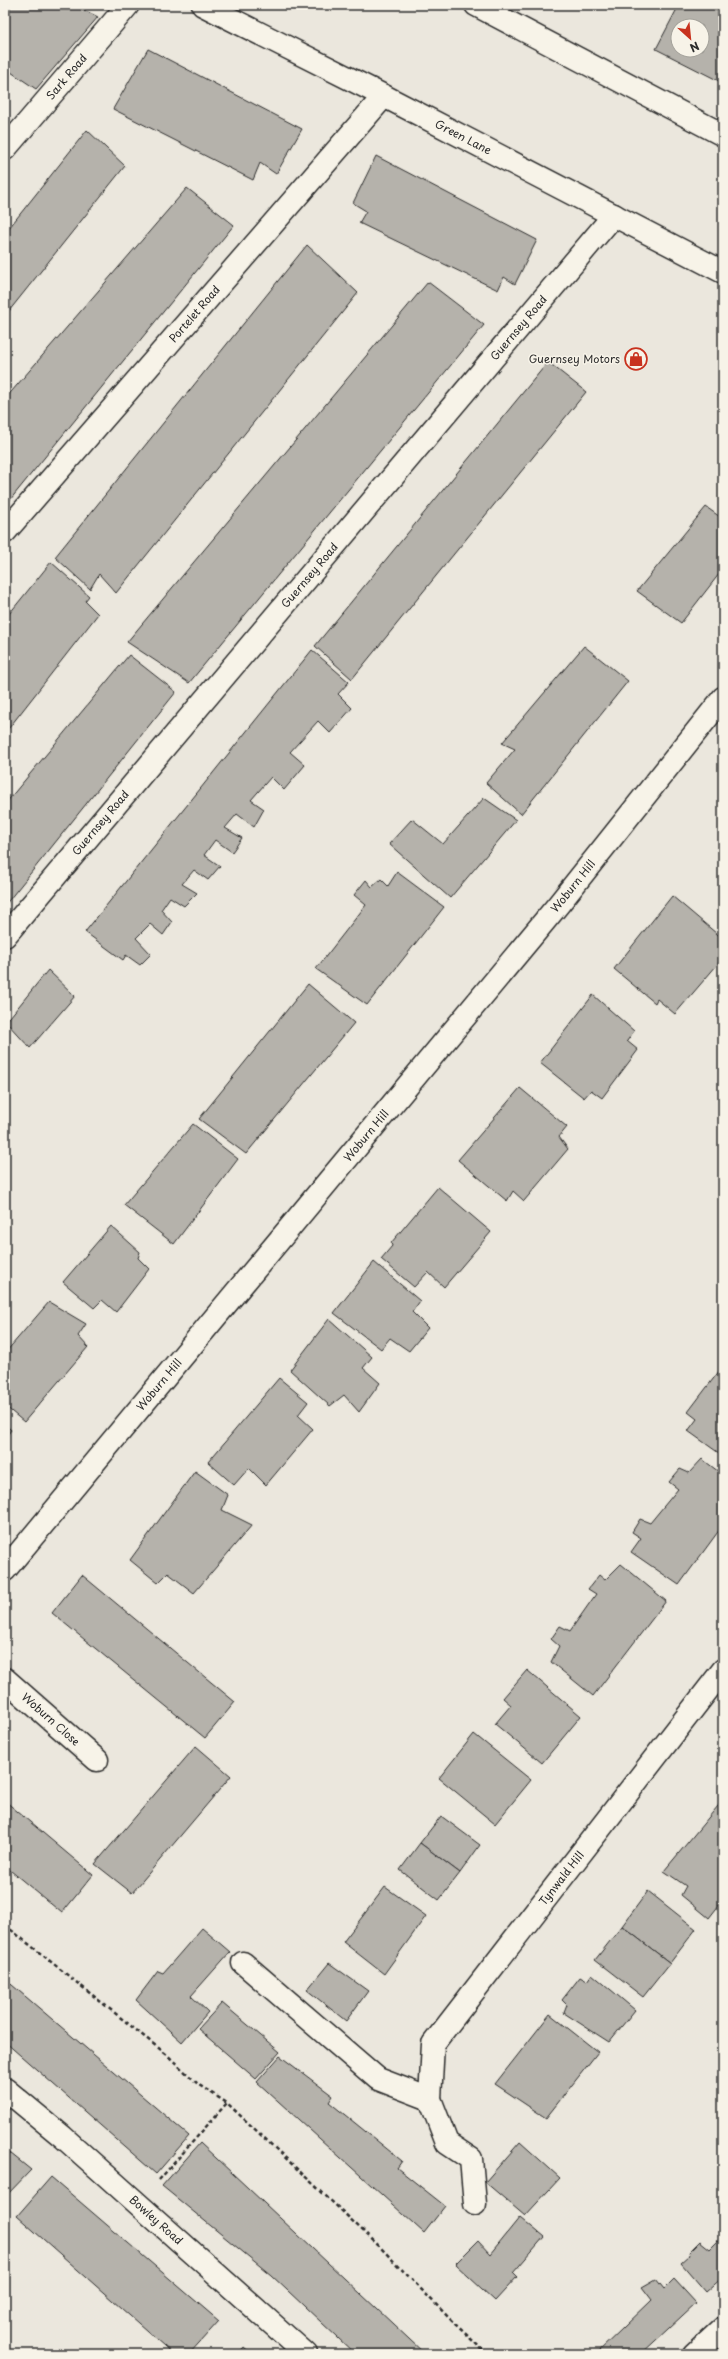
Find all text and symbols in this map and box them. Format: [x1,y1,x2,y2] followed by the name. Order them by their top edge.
[670,18,710,58] north arrow
[687,38,703,57] text: N
[42,50,91,103] street label: Sark Road
[432,115,495,159] street label: Green Lane
[165,281,224,346] street label: Portelet Road
[486,291,551,364] street label: Guernsey Road
[623,346,649,372] shop icon: Guernsey Motors
[529,350,620,367] place label: Guernsey Motors
[277,539,342,611] street label: Guernsey Road
[68,786,133,859] street label: Guernsey Road
[546,856,599,916] street label: Woburn Hill
[339,1106,393,1165] street label: Woburn Hill
[132,1355,185,1414] street label: Woburn Hill
[18,1688,84,1750] street label: Woburn Close
[535,1847,588,1909] street label: Tynwald Hill
[126,2191,187,2248] street label: Bowley Road

